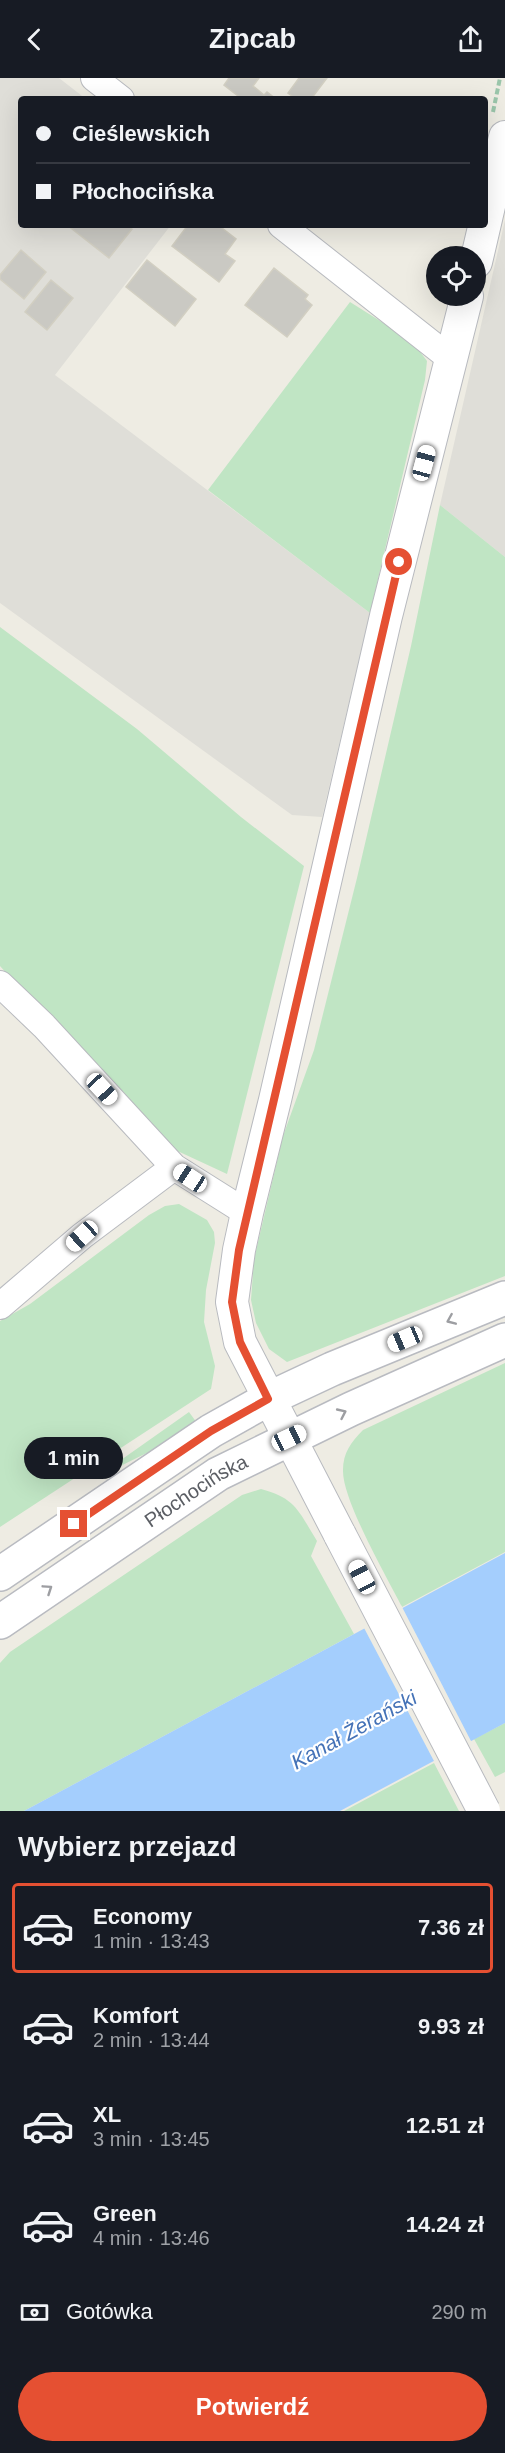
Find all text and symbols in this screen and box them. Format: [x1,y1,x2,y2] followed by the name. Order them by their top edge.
[18,23,51,56] icon: back
[454,23,487,56] icon: share
[209,24,296,54] text: Zipcab
[72,121,210,146] text: Cieślewskich
[72,179,214,204] text: Płochocińska
[426,246,486,306] map controls
[426,246,486,306] button: locate
[411,443,437,483] car
[385,548,412,575] route start
[83,1070,121,1108] car
[170,1161,210,1195] car
[63,1217,101,1255] car
[446,1312,457,1324] one-way arrow
[385,1324,425,1354] car
[335,1409,346,1421] one-way arrow
[269,1422,309,1454] car
[25,1437,124,1479] callout: 1 min
[47,1447,100,1469] text: 1 min
[140,1450,252,1532] street label: Płochocińska
[60,1510,87,1537] route end
[346,1557,378,1597] car
[42,1585,53,1596] one-way arrow
[287,1685,422,1774] water label: Kanał Żerański
[18,1832,237,1862] text: Wybierz przejazd
[21,1901,75,1955] icon: car
[93,1904,192,1929] text: Economy
[418,1915,484,1940] text: 7.36 zł
[93,1930,210,1952] text: 1 min · 13:43
[21,2000,75,2054] icon: car
[93,2003,179,2028] text: Komfort
[418,2014,484,2039] text: 9.93 zł
[93,2029,210,2051] text: 2 min · 13:44
[21,2099,75,2153] icon: car
[93,2102,121,2127] text: XL
[406,2113,484,2138] text: 12.51 zł
[93,2128,210,2150] text: 3 min · 13:45
[21,2198,75,2252] icon: car
[93,2201,157,2226] text: Green
[406,2212,484,2237] text: 14.24 zł
[93,2227,210,2249] text: 4 min · 13:46
[18,2296,51,2329] icon: cash
[66,2299,153,2324] text: Gotówka
[431,2301,487,2323] text: 290 m
[18,2372,487,2441] button: Potwierdź

